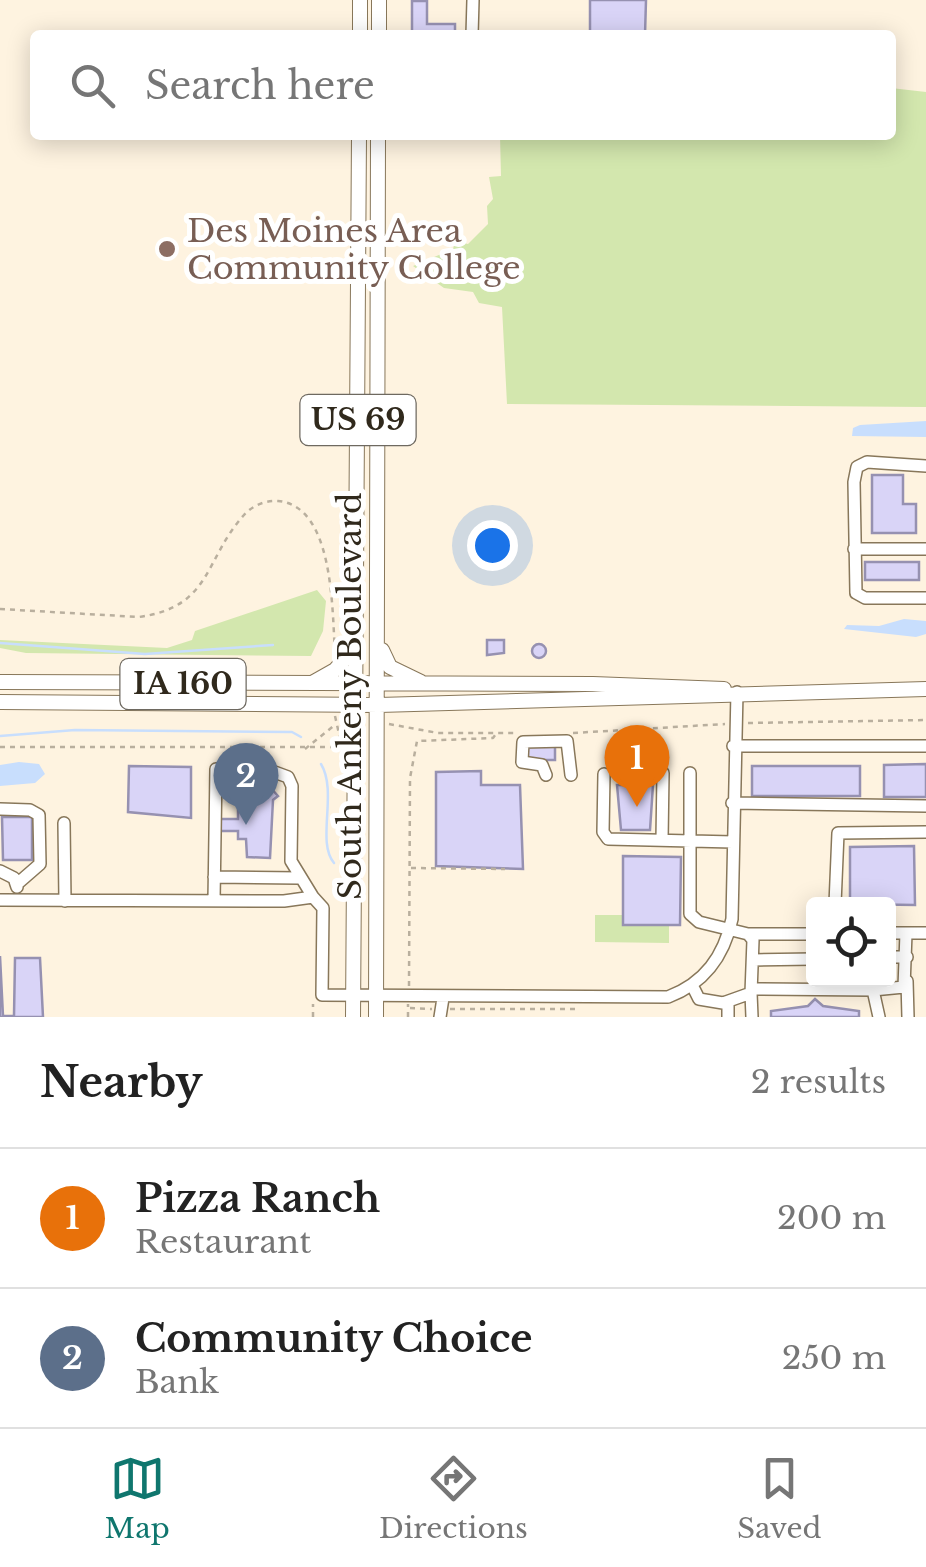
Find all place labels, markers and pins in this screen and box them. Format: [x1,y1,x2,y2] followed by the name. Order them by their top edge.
[187,211,521,288] place label: Des Moines Area Community College
[156,238,178,260] marker: Des Moines Area Community College
[604,724,670,807] pin: 1
[214,742,278,825] pin: 2

